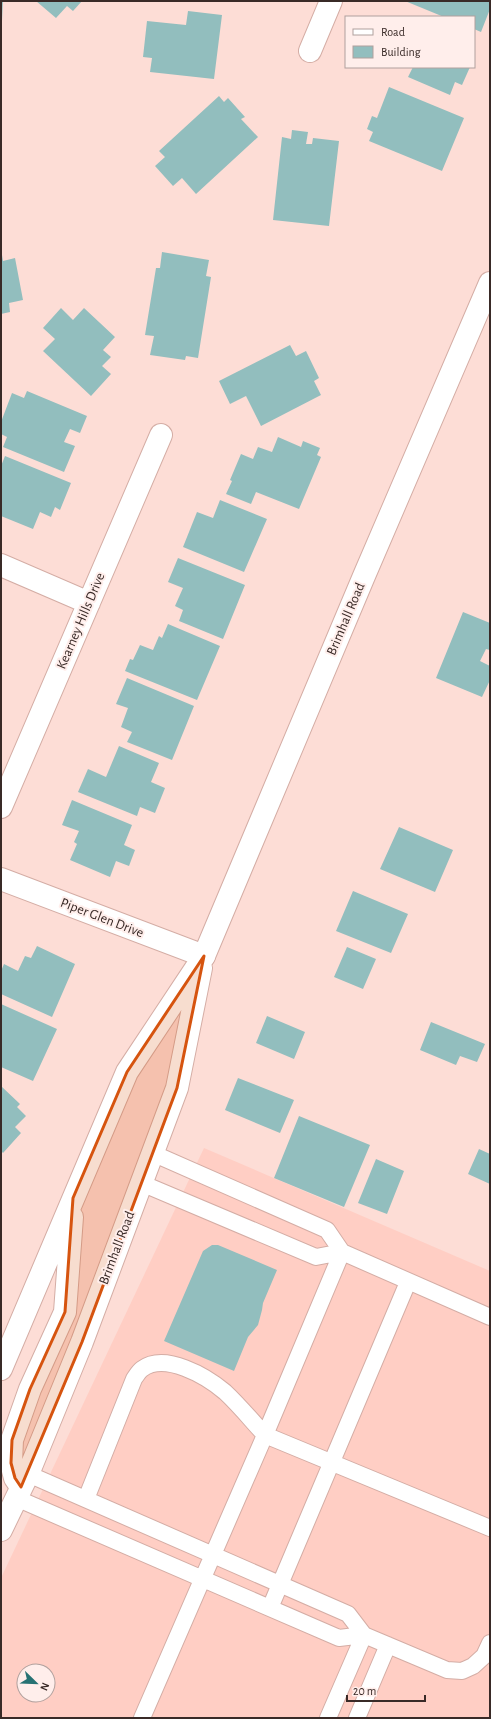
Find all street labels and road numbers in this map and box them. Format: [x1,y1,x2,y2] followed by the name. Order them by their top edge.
[54,571,108,671] street label: Kearney Hills Drive
[324,581,368,657] street label: Brimhall Road
[58,896,146,940] street label: Piper Glen Drive
[97,1209,137,1287] street label: Brimhall Road

